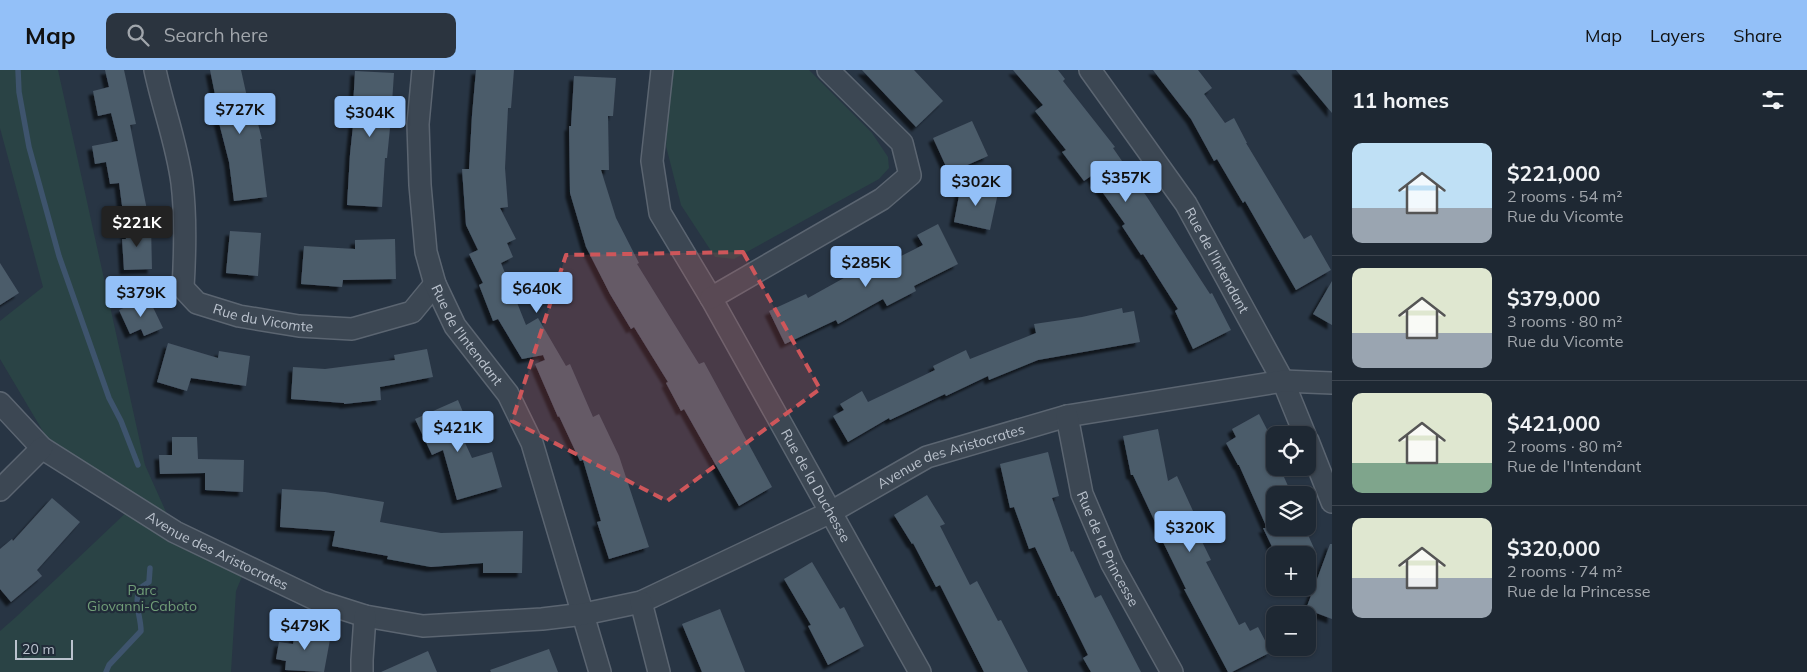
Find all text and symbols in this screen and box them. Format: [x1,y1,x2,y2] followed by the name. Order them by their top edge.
[106,13,456,58] search box
[25,20,76,50] text: Map
[124,21,152,49] icon: search
[164,23,268,47] text: Search here
[1585,24,1622,47] text: Map
[1650,24,1705,47] text: Layers
[1733,24,1782,47] text: Share
[1759,86,1787,114] icon: filters
[1352,87,1449,113] text: 11 homes
[205,92,275,135] pin: $727K
[335,96,405,138] pin: $304K
[215,99,265,119] text: $727K
[345,102,395,122] text: $304K
[1091,160,1161,203] pin: $357K
[1507,160,1600,186] text: $221,000
[1392,163,1452,223] icon: home
[941,164,1011,207] pin: $302K
[1101,167,1151,187] text: $357K
[951,171,1001,191] text: $302K
[1507,186,1622,206] text: 2 rooms · 54 m²
[1181,204,1253,316] street label: Rue de l'Intendant
[102,206,172,248] pin: $221K
[1507,206,1623,226] text: Rue du Vicomte
[112,212,162,232] text: $221K
[831,246,901,288] pin: $285K
[841,252,891,272] text: $285K
[502,272,572,314] pin: $640K
[106,276,176,318] pin: $379K
[512,278,562,298] text: $640K
[427,281,507,389] street label: Rue de l'Intendant
[116,282,166,302] text: $379K
[1507,285,1600,311] text: $379,000
[1392,288,1452,348] icon: home
[211,299,314,336] street label: Rue du Vicomte
[1507,311,1622,331] text: 3 rooms · 80 m²
[1507,331,1623,351] text: Rue du Vicomte
[423,410,493,453] pin: $421K
[1507,410,1600,436] text: $421,000
[1392,413,1452,473] icon: home
[433,417,483,437] text: $421K
[874,420,1027,493] street label: Avenue des Aristocrates
[777,426,855,545] street label: Rue de la Duchesse
[1266,426,1316,656] map controls
[1266,426,1316,476] button: locate
[1507,436,1622,456] text: 2 rooms · 80 m²
[1507,456,1641,476] text: Rue de l'Intendant
[1266,486,1316,536] button: layers
[1073,488,1143,610] street label: Rue de la Princesse
[143,507,291,594] street label: Avenue des Aristocrates
[1155,510,1225,553] pin: $320K
[1165,517,1215,537] text: $320K
[1507,535,1600,561] text: $320,000
[1392,538,1452,598] icon: home
[1266,546,1316,596] button: +
[1507,561,1622,581] text: 2 rooms · 74 m²
[87,581,197,615] park label: Parc Giovanni-Caboto
[1507,581,1651,601] text: Rue de la Princesse
[1266,606,1316,656] button: −
[270,608,340,651] pin: $479K
[280,615,330,635] text: $479K
[15,637,72,660] scale bar
[22,640,55,658] text: 20 m

